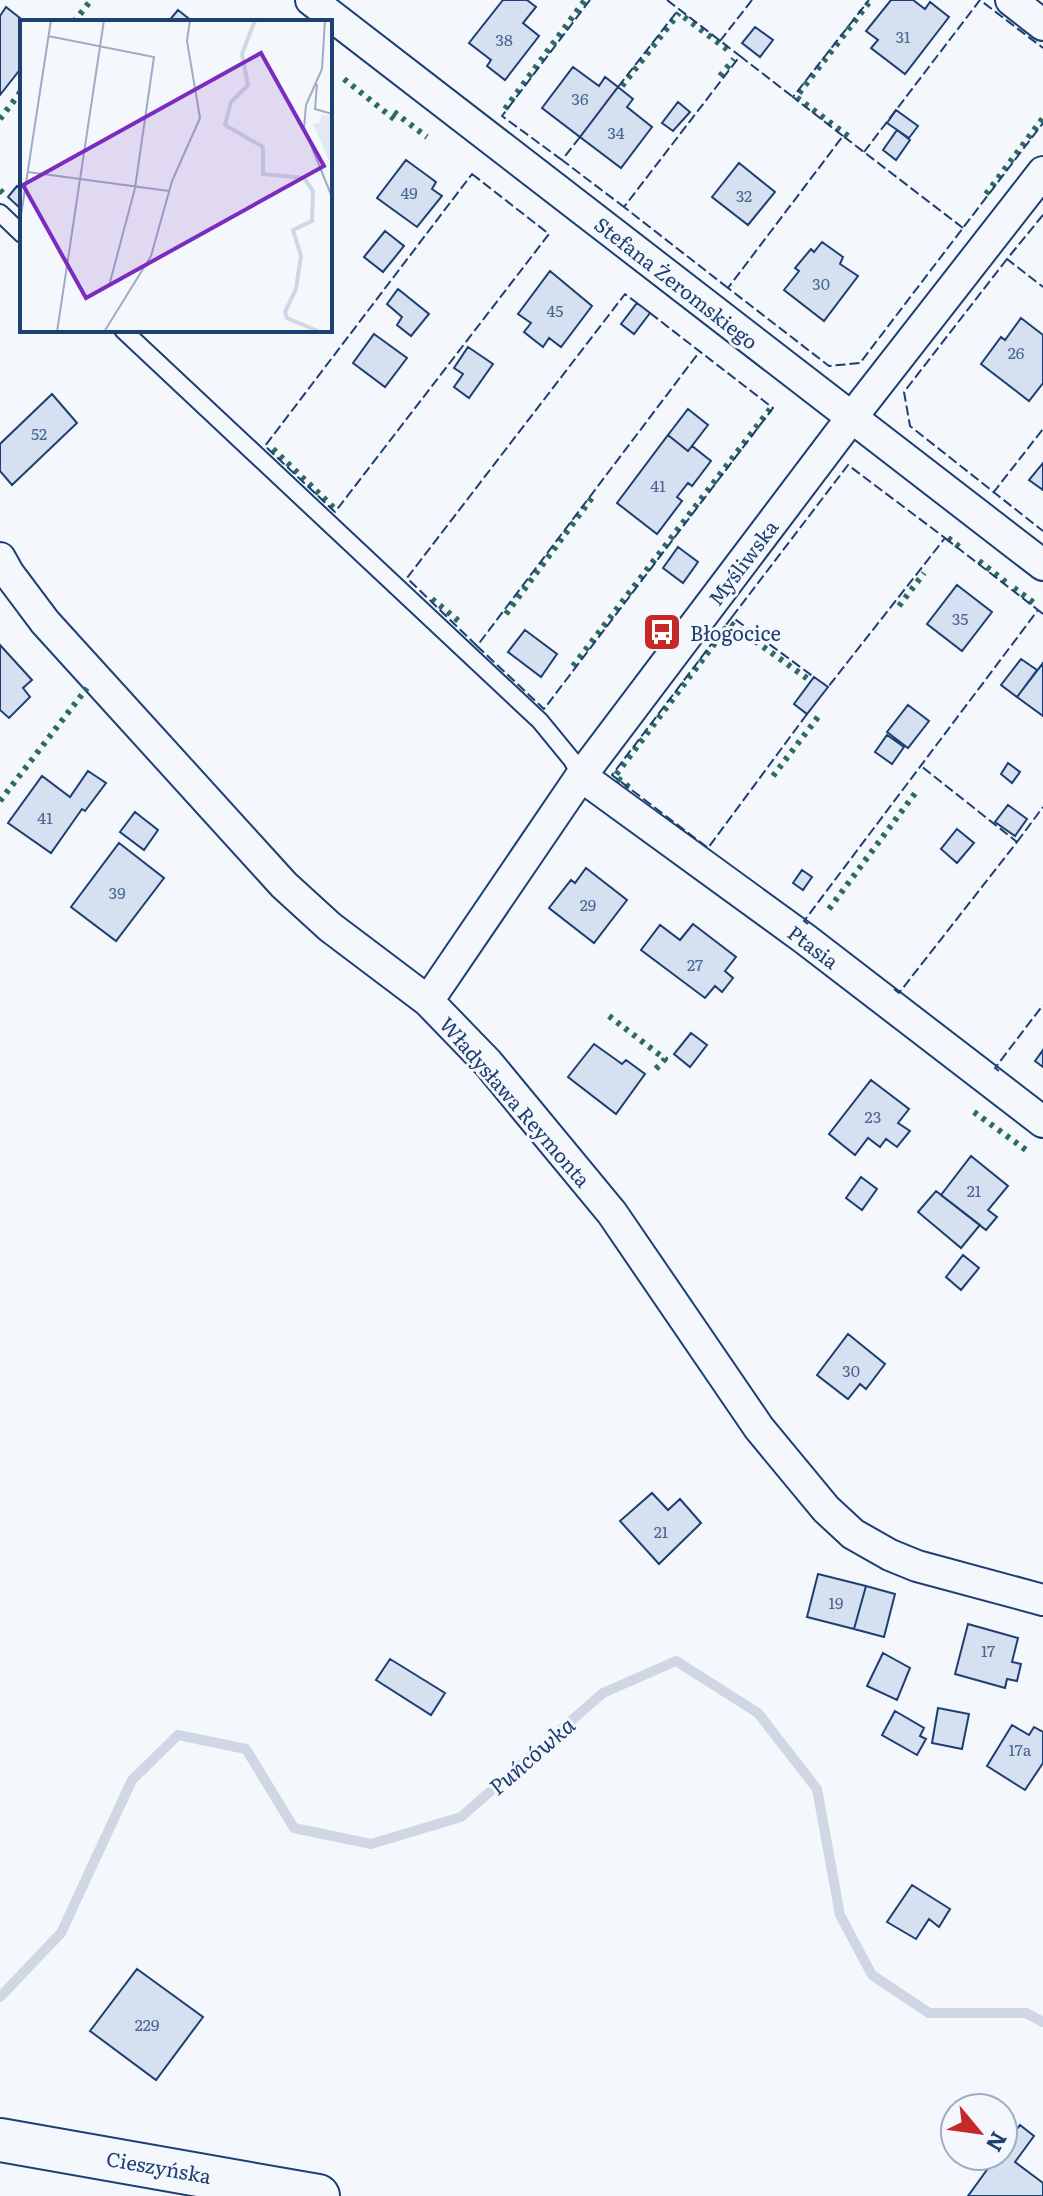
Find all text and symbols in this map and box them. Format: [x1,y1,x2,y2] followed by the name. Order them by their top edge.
[20,20,332,332] inset map
[895,24,911,48] house number: 31
[495,27,513,51] house number: 38
[571,86,589,110] house number: 36
[607,120,625,144] house number: 34
[400,180,418,204] house number: 49
[736,183,752,207] house number: 32
[589,209,765,355] street label: Stefana Żeromskiego
[812,271,830,295] house number: 30
[547,298,563,322] house number: 45
[1008,340,1025,364] house number: 26
[31,421,47,445] house number: 52
[650,473,666,497] house number: 41
[700,513,784,611] street label: Myśliwska
[952,606,968,630] house number: 35
[641,611,683,653] bus stop icon: Błogocice
[690,617,781,647] place label: Błogocice
[37,805,53,829] house number: 41
[108,880,126,904] house number: 39
[580,892,596,916] house number: 29
[782,917,846,975] street label: Ptasia
[687,952,703,976] house number: 27
[434,1009,599,1193] street label: Władysława Reymonta
[865,1104,881,1128] house number: 23
[967,1178,982,1202] house number: 21
[842,1358,860,1382] house number: 30
[654,1519,669,1543] house number: 21
[829,1590,843,1614] house number: 19
[981,1638,995,1662] house number: 17
[481,1708,582,1802] water label: Puńcówka
[1009,1737,1032,1761] house number: 17a
[135,2012,159,2036] house number: 229
[939,2092,1019,2172] north arrow
[979,2126,1017,2158] text: N
[104,2142,214,2190] street label: Cieszyńska

